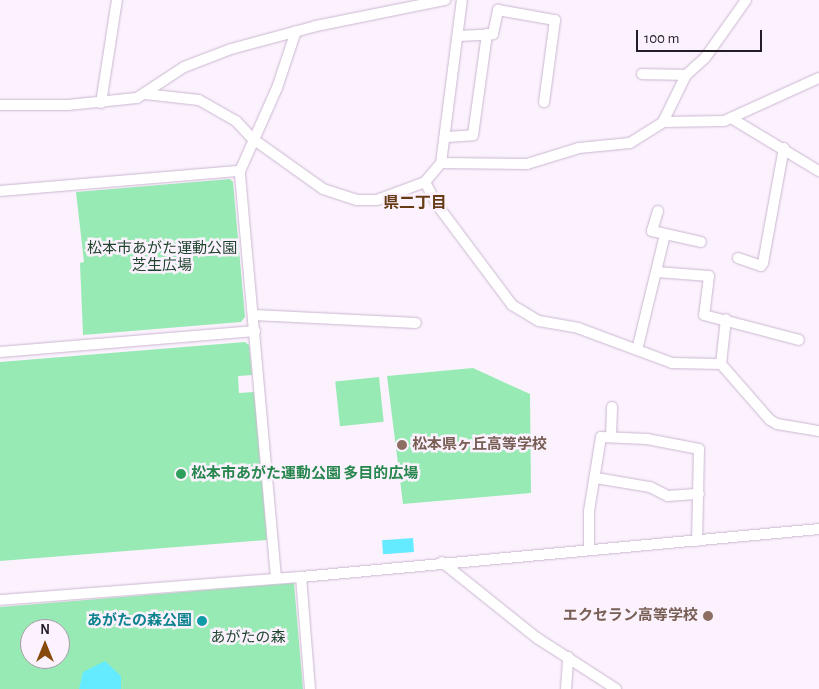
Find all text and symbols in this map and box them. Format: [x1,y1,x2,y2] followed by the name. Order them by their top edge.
[639,20,765,52] scale bar
[644,31,679,46] text: 100 m
[383,193,447,213] district label: 県二丁目
[87,239,237,274] park label: 松本市あがた運動公園 芝生広場
[412,436,547,454] place label: 松本県ヶ丘高等学校
[396,439,408,451] marker: 松本県ヶ丘高等学校
[191,465,418,483] place label: 松本市あがた運動公園 多目的広場
[175,468,187,480] marker: 松本市あがた運動公園 多目的広場
[563,607,698,625] place label: エクセラン高等学校
[702,610,714,622] marker: エクセラン高等学校
[87,612,192,630] place label: あがたの森公園
[196,615,208,627] marker: あがたの森公園
[20,619,70,669] north arrow
[40,623,50,637] text: N
[211,629,285,647] park label: あがたの森

